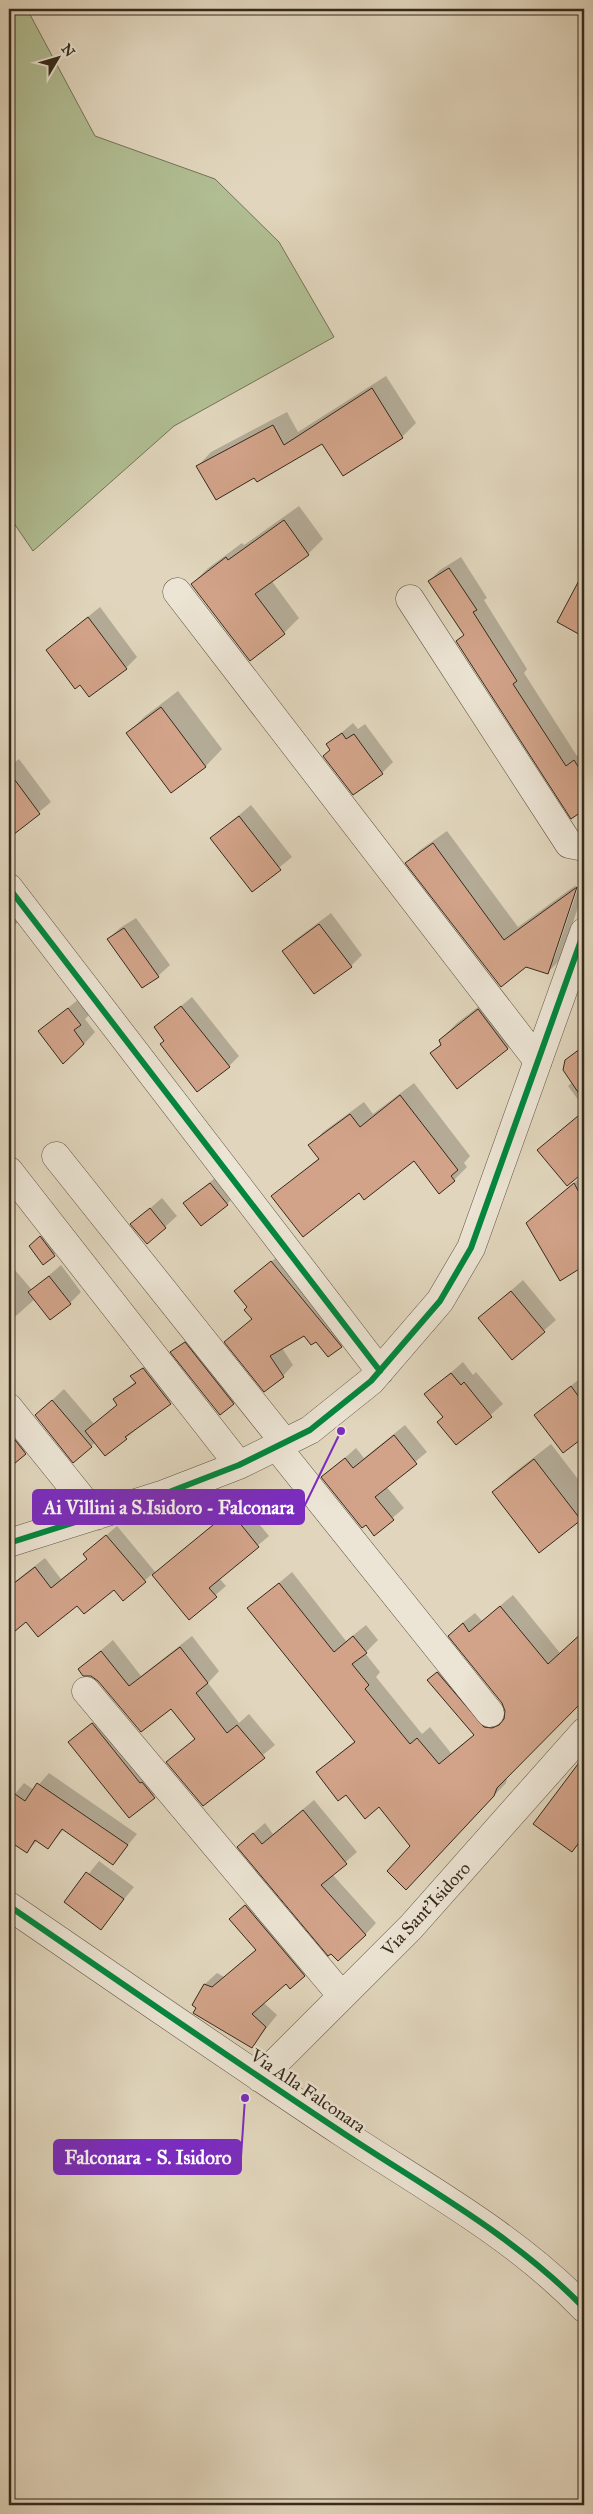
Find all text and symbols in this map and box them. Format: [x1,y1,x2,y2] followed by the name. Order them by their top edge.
[32,32,82,82] north arrow
[57,40,78,60] text: N
[33,1490,304,1524] callout: Ai Villini a S.Isidoro - Falconara
[42,1496,295,1519] text: Ai Villini a S.Isidoro - Falconara
[376,1857,475,1961] street label: Via Sant'Isidoro
[245,2044,370,2138] street label: Via Alla Falconara
[54,2140,241,2174] callout: Falconara - S. Isidoro
[64,2146,232,2169] text: Falconara - S. Isidoro

